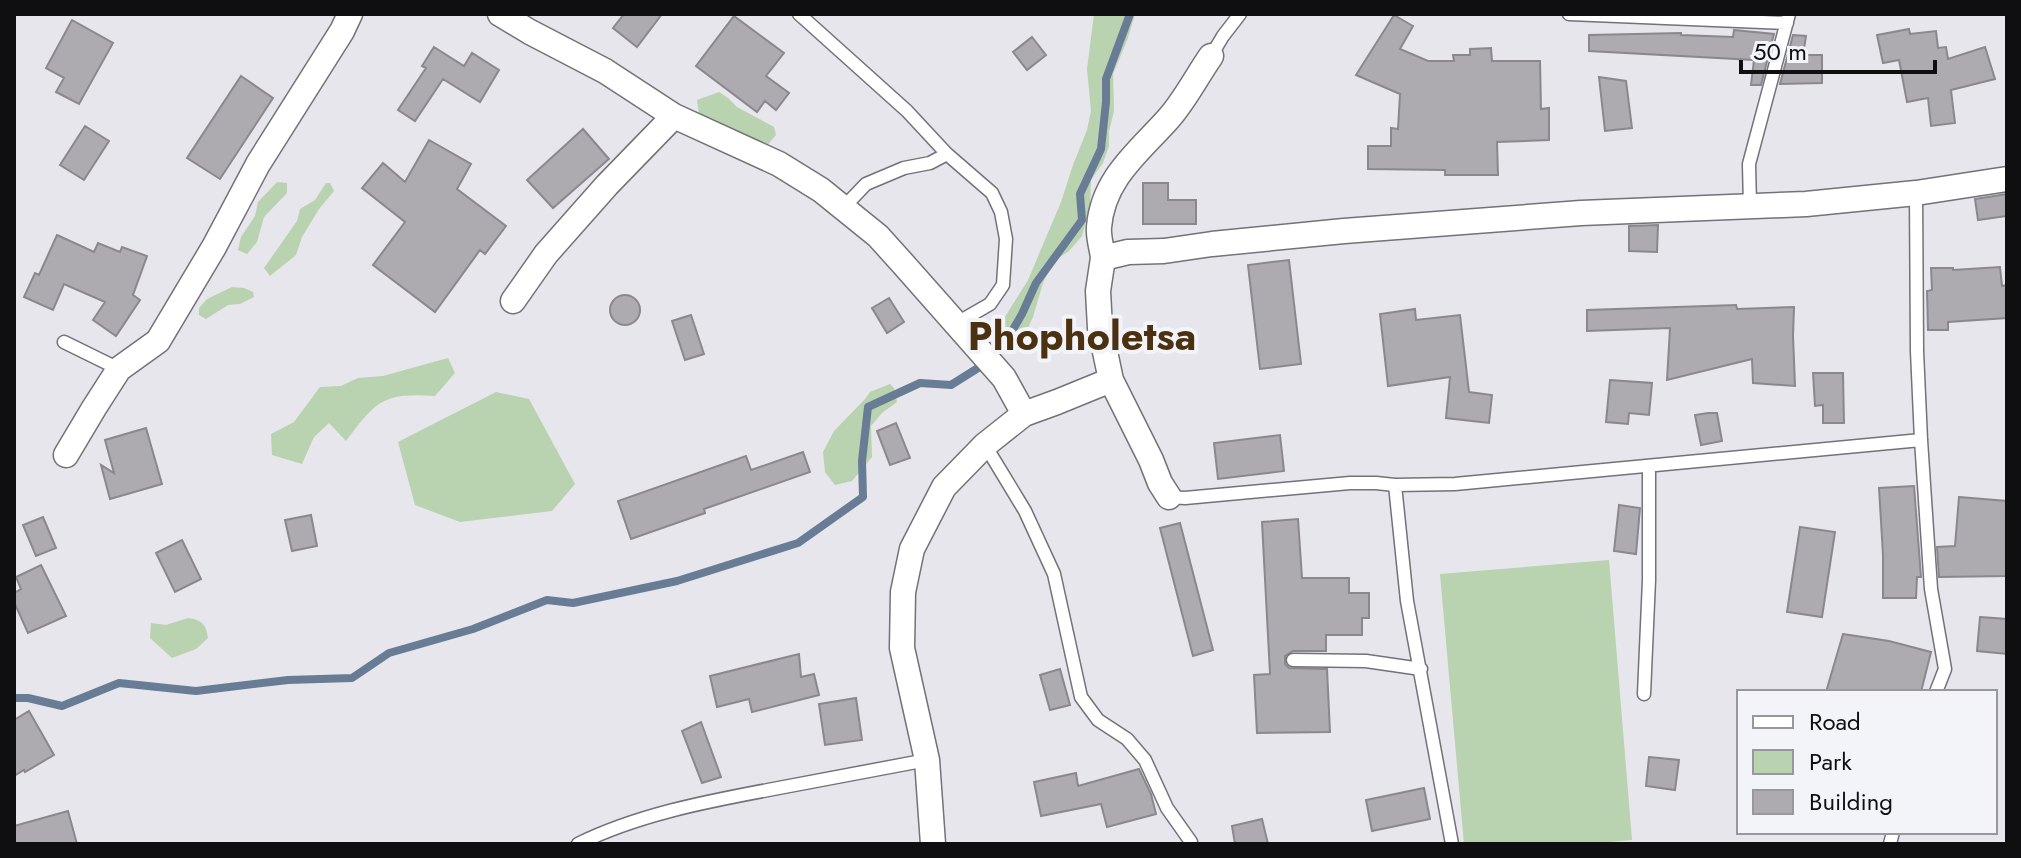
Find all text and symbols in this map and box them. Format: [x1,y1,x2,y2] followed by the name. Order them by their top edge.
[1741,24,1935,74] scale bar
[1753,34,1807,69] text: 50 m
[968,307,1196,365] district label: Phopholetsa
[1737,690,1997,834] legend
[1809,704,1861,739] text: Road
[1809,744,1852,779] text: Park
[1809,784,1893,819] text: Building

